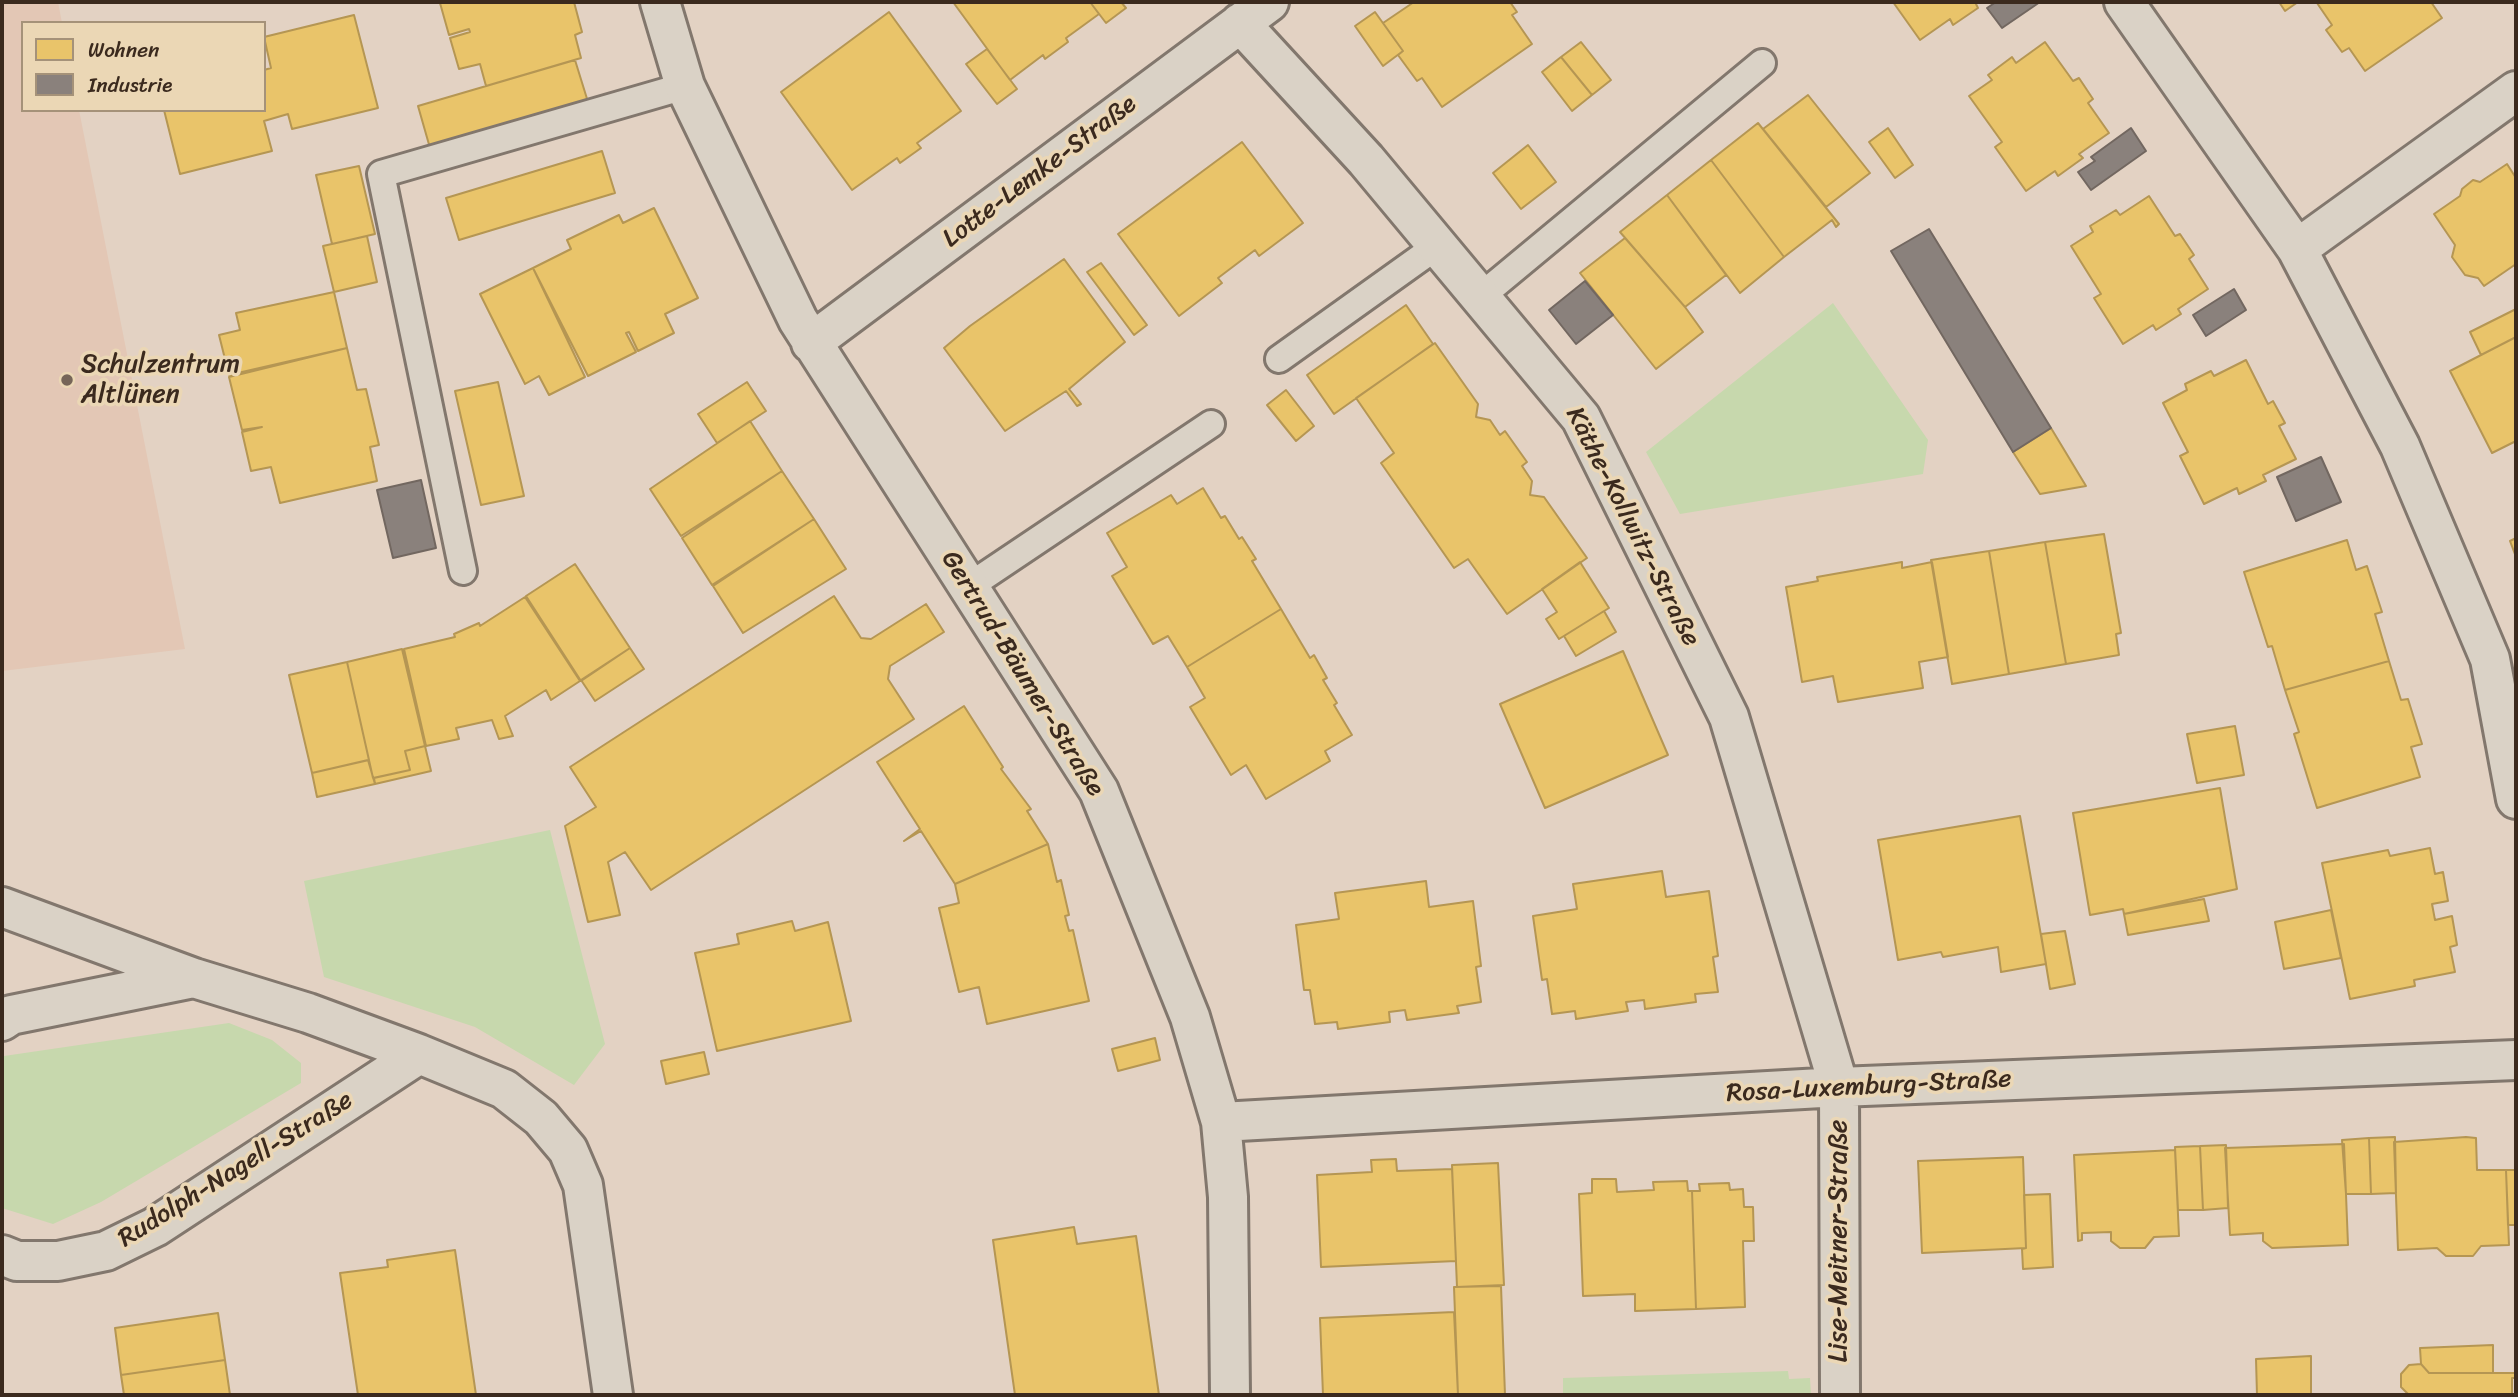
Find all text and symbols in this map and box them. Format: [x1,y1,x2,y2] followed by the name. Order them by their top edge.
[21,21,266,112] legend
[88,31,159,69] text: Wohnen
[88,66,172,104] text: Industrie
[937,89,1143,255] street label: Lotte-Lemke-Straße
[81,349,240,410] place label: Schulzentrum Altlünen
[59,372,75,388] marker: Schulzentrum Altlünen
[1558,402,1706,652] street label: Käthe-Kollwitz-Straße
[934,546,1110,802] street label: Gertrud-Bäumer-Straße
[1726,1064,2012,1110] street label: Rosa-Luxemburg-Straße
[113,1085,359,1255] street label: Rudolph-Nagell-Straße
[1823,1120,1855,1362] street label: Lise-Meitner-Straße

